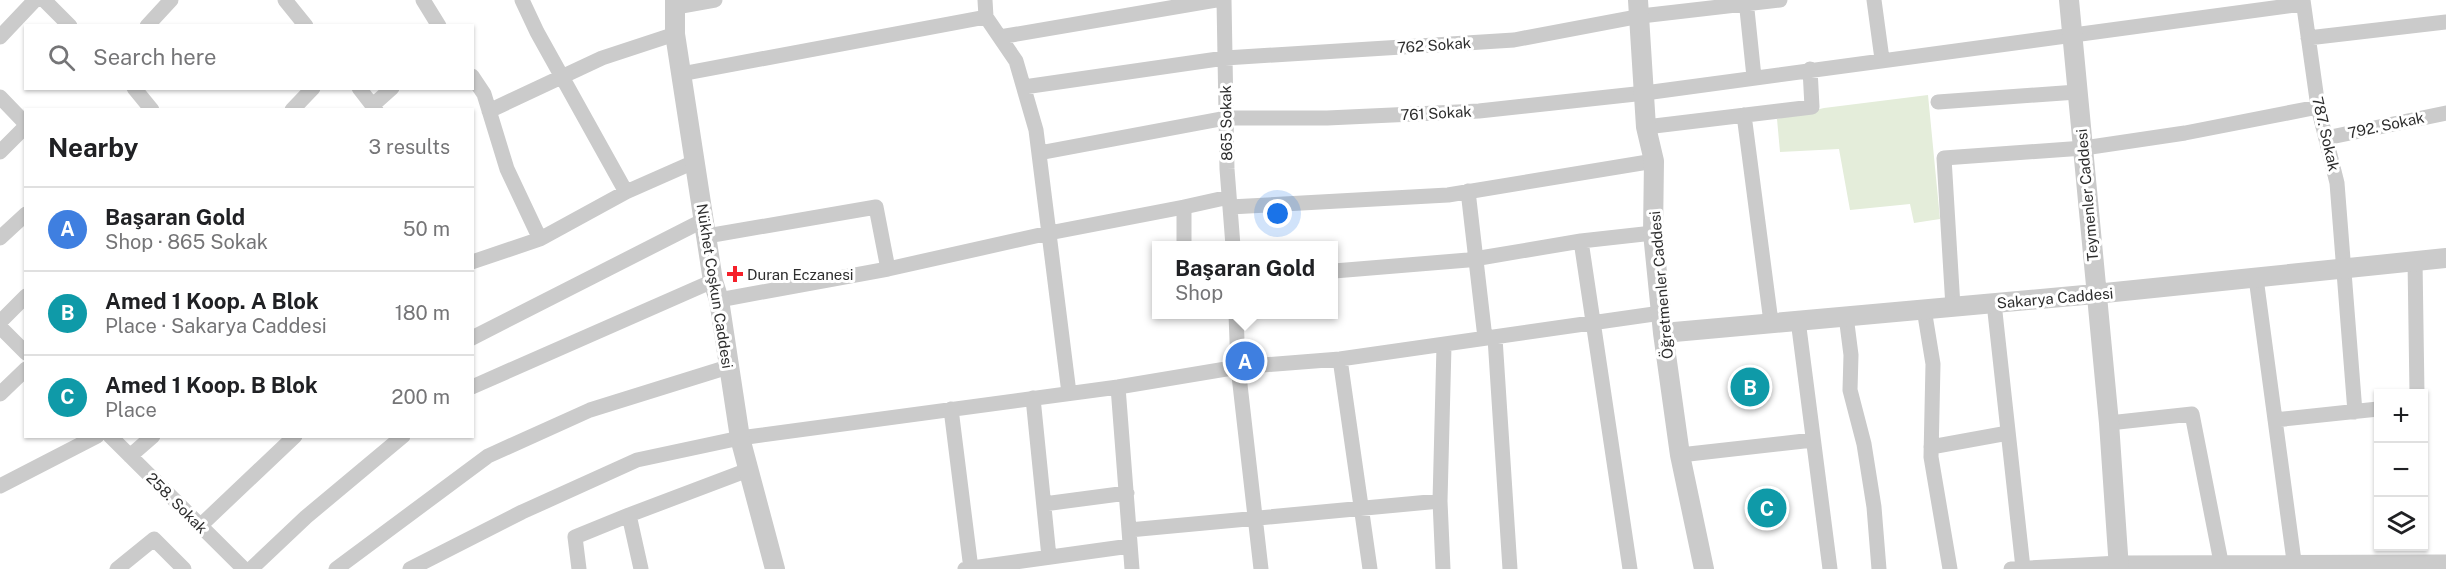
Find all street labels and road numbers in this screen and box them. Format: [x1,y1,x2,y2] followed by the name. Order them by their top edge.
[1396,34,1472,56] street label: 762 Sokak
[1217,85,1235,161] street label: 865 Sokak
[2309,95,2343,173] street label: 787. Sokak
[1400,103,1472,123] street label: 761 Sokak
[2346,109,2426,141] street label: 792. Sokak
[2073,128,2101,262] street label: Teymenler Caddesi
[694,202,736,370] street label: Nükhet Coşkun Caddesi
[1645,210,1676,360] street label: Öğretmenler Caddesi
[1996,284,2114,312] street label: Sakarya Caddesi
[143,469,211,537] street label: 258. Sokak

